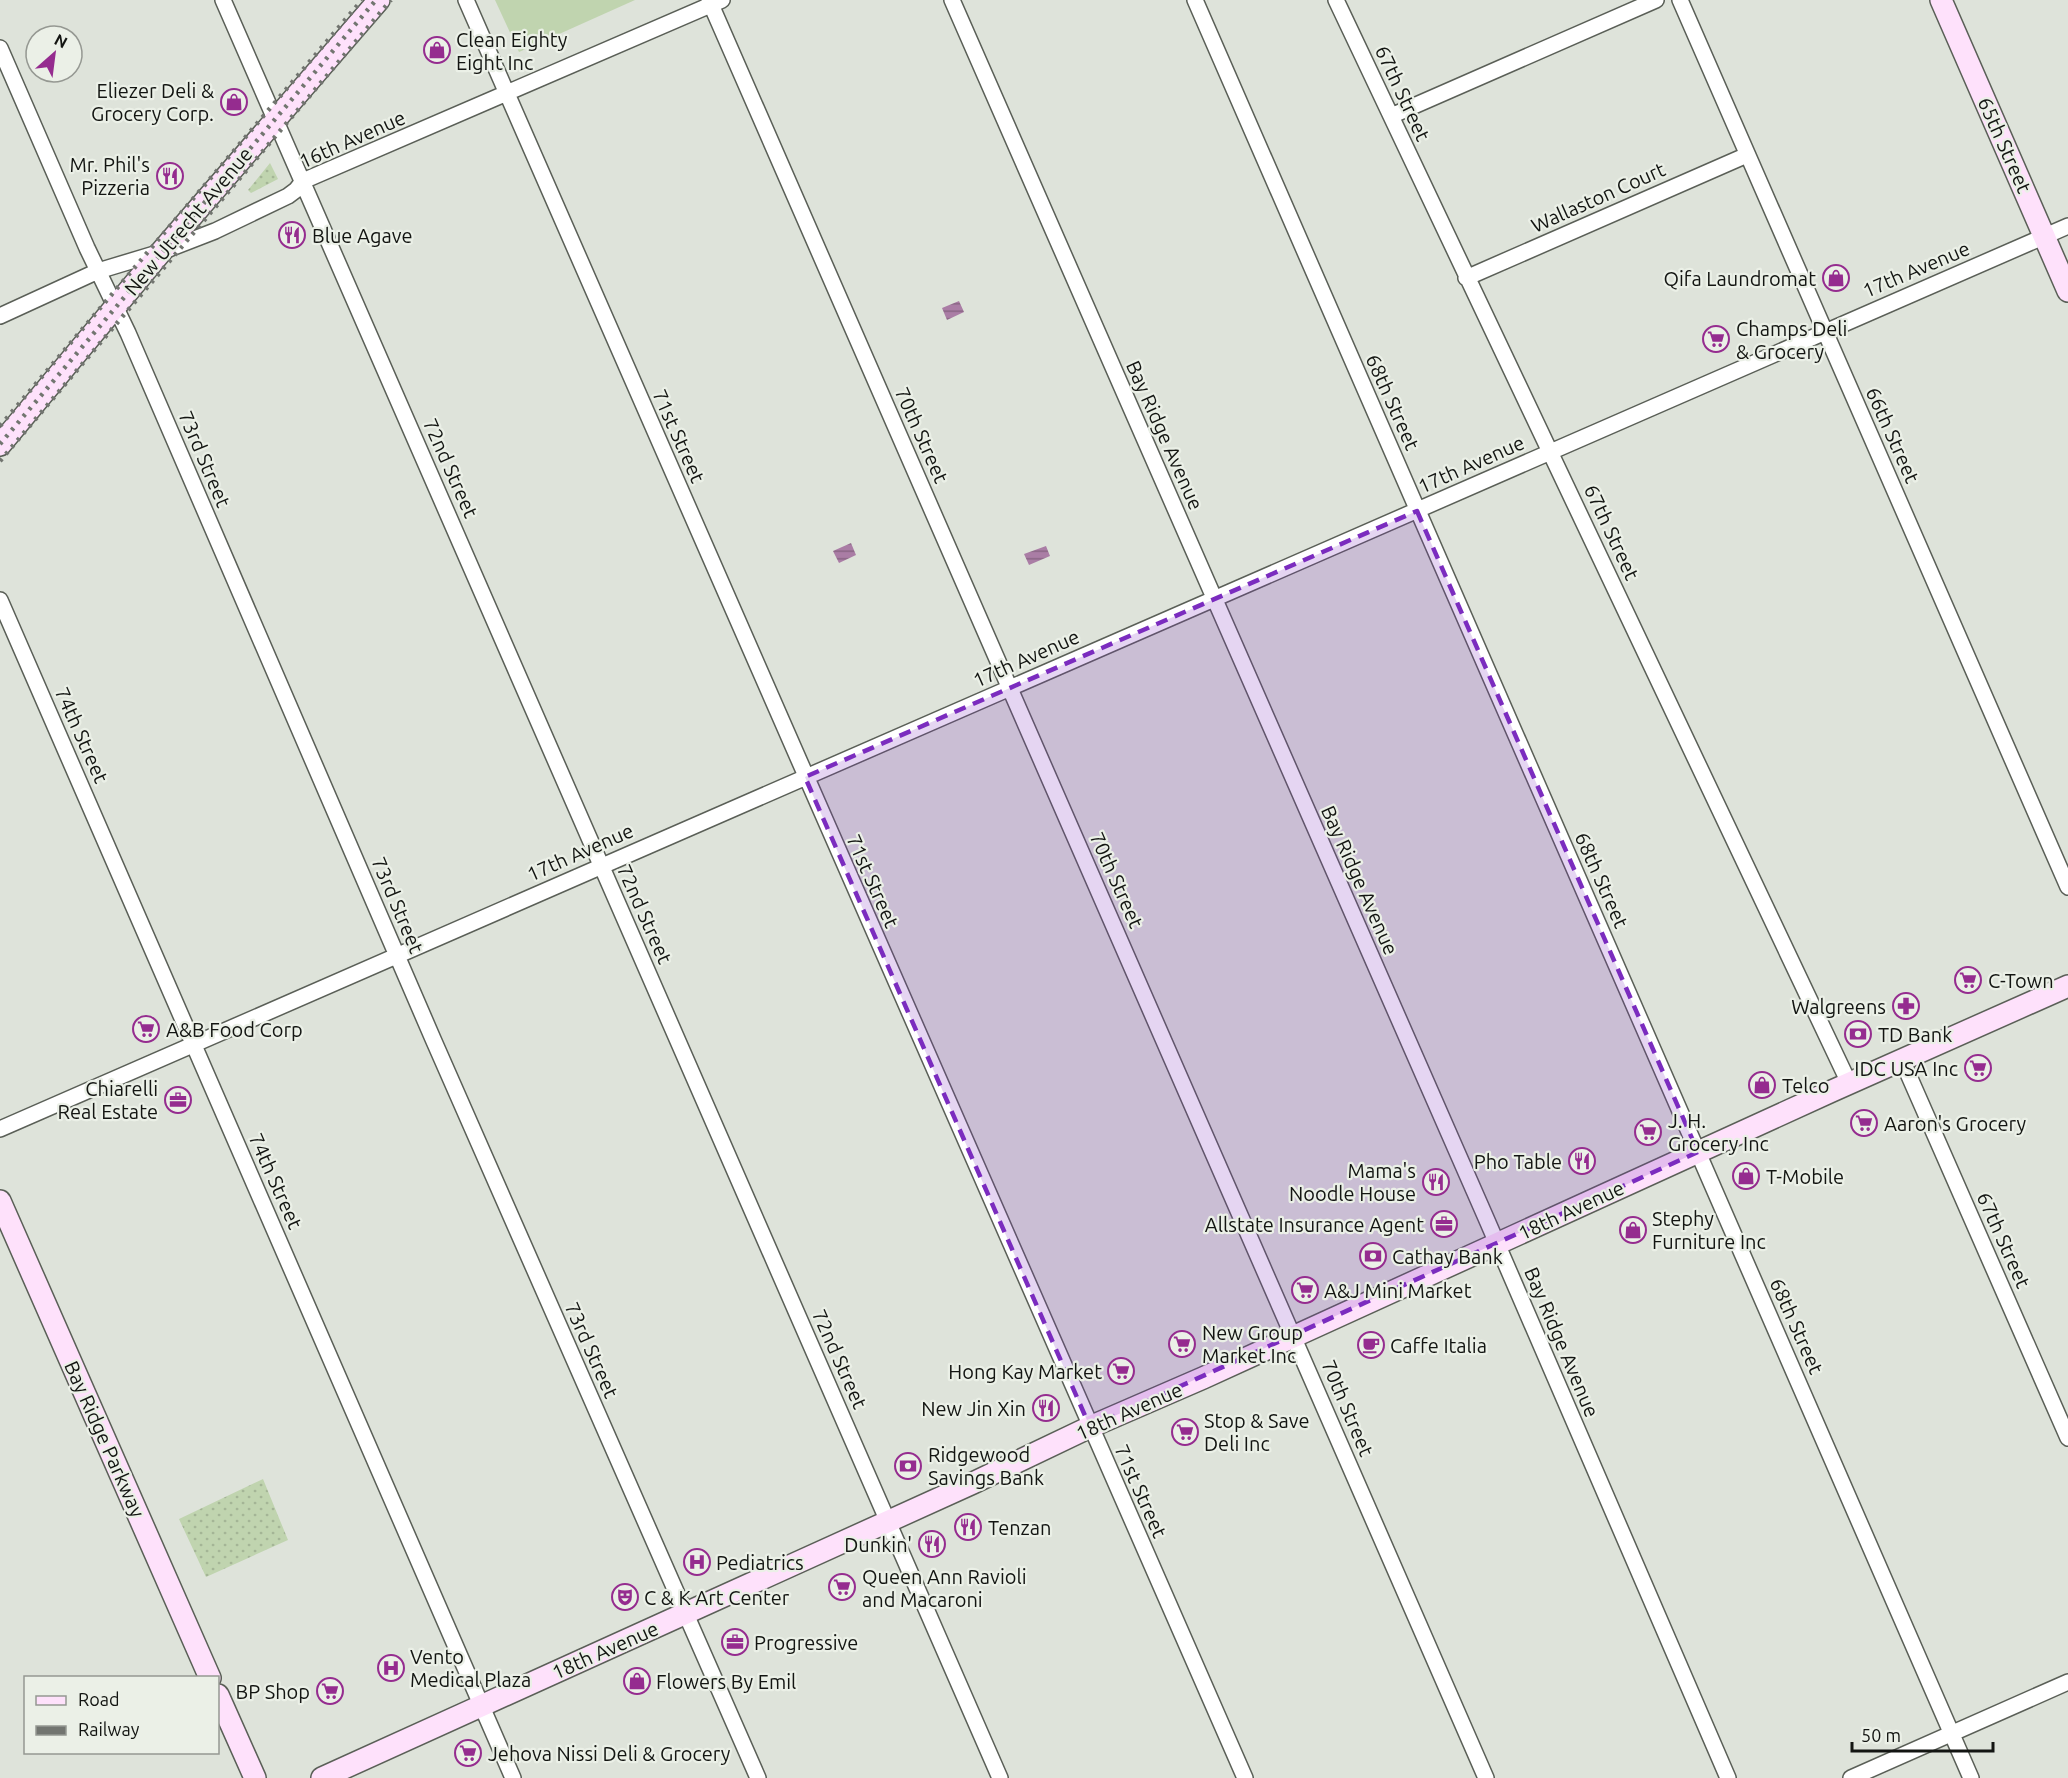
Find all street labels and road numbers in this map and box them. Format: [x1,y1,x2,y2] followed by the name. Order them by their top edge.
[1371,42,1435,144] street label: 67th Street
[1974,94,2036,197] street label: 65th Street
[295,105,409,173] street label: 16th Avenue
[119,142,257,300] street label: New Utrecht Avenue
[1527,157,1669,237] street label: Wallaston Court
[1859,236,1973,302] street label: 17th Avenue
[1362,351,1424,454] street label: 68th Street
[1122,357,1208,513] street label: Bay Ridge Avenue
[891,384,953,487] street label: 70th Street
[1862,384,1924,487] street label: 66th Street
[648,386,710,486] street label: 71st Street
[174,407,236,511] street label: 73rd Street
[419,415,483,521] street label: 72nd Street
[1414,430,1528,498] street label: 17th Avenue
[1580,481,1644,583] street label: 67th Street
[969,624,1083,692] street label: 17th Avenue
[51,684,113,787] street label: 74th Street
[1317,802,1403,958] street label: Bay Ridge Avenue
[523,818,637,886] street label: 17th Avenue
[1086,829,1148,932] street label: 70th Street
[1571,829,1633,932] street label: 68th Street
[842,831,904,931] street label: 71st Street
[367,853,429,957] street label: 73rd Street
[613,861,677,967] street label: 72nd Street
[245,1130,307,1233] street label: 74th Street
[1515,1176,1627,1244] street label: 18th Avenue
[1973,1189,2035,1292] street label: 67th Street
[1520,1264,1604,1420] street label: Bay Ridge Avenue
[1766,1275,1828,1378] street label: 68th Street
[561,1299,623,1402] street label: 73rd Street
[808,1306,872,1412] street label: 72nd Street
[1317,1356,1379,1460] street label: 70th Street
[60,1357,150,1521] street label: Bay Ridge Parkway
[1072,1377,1186,1445] street label: 18th Avenue
[1110,1441,1172,1541] street label: 71st Street
[548,1616,662,1684] street label: 18th Avenue

